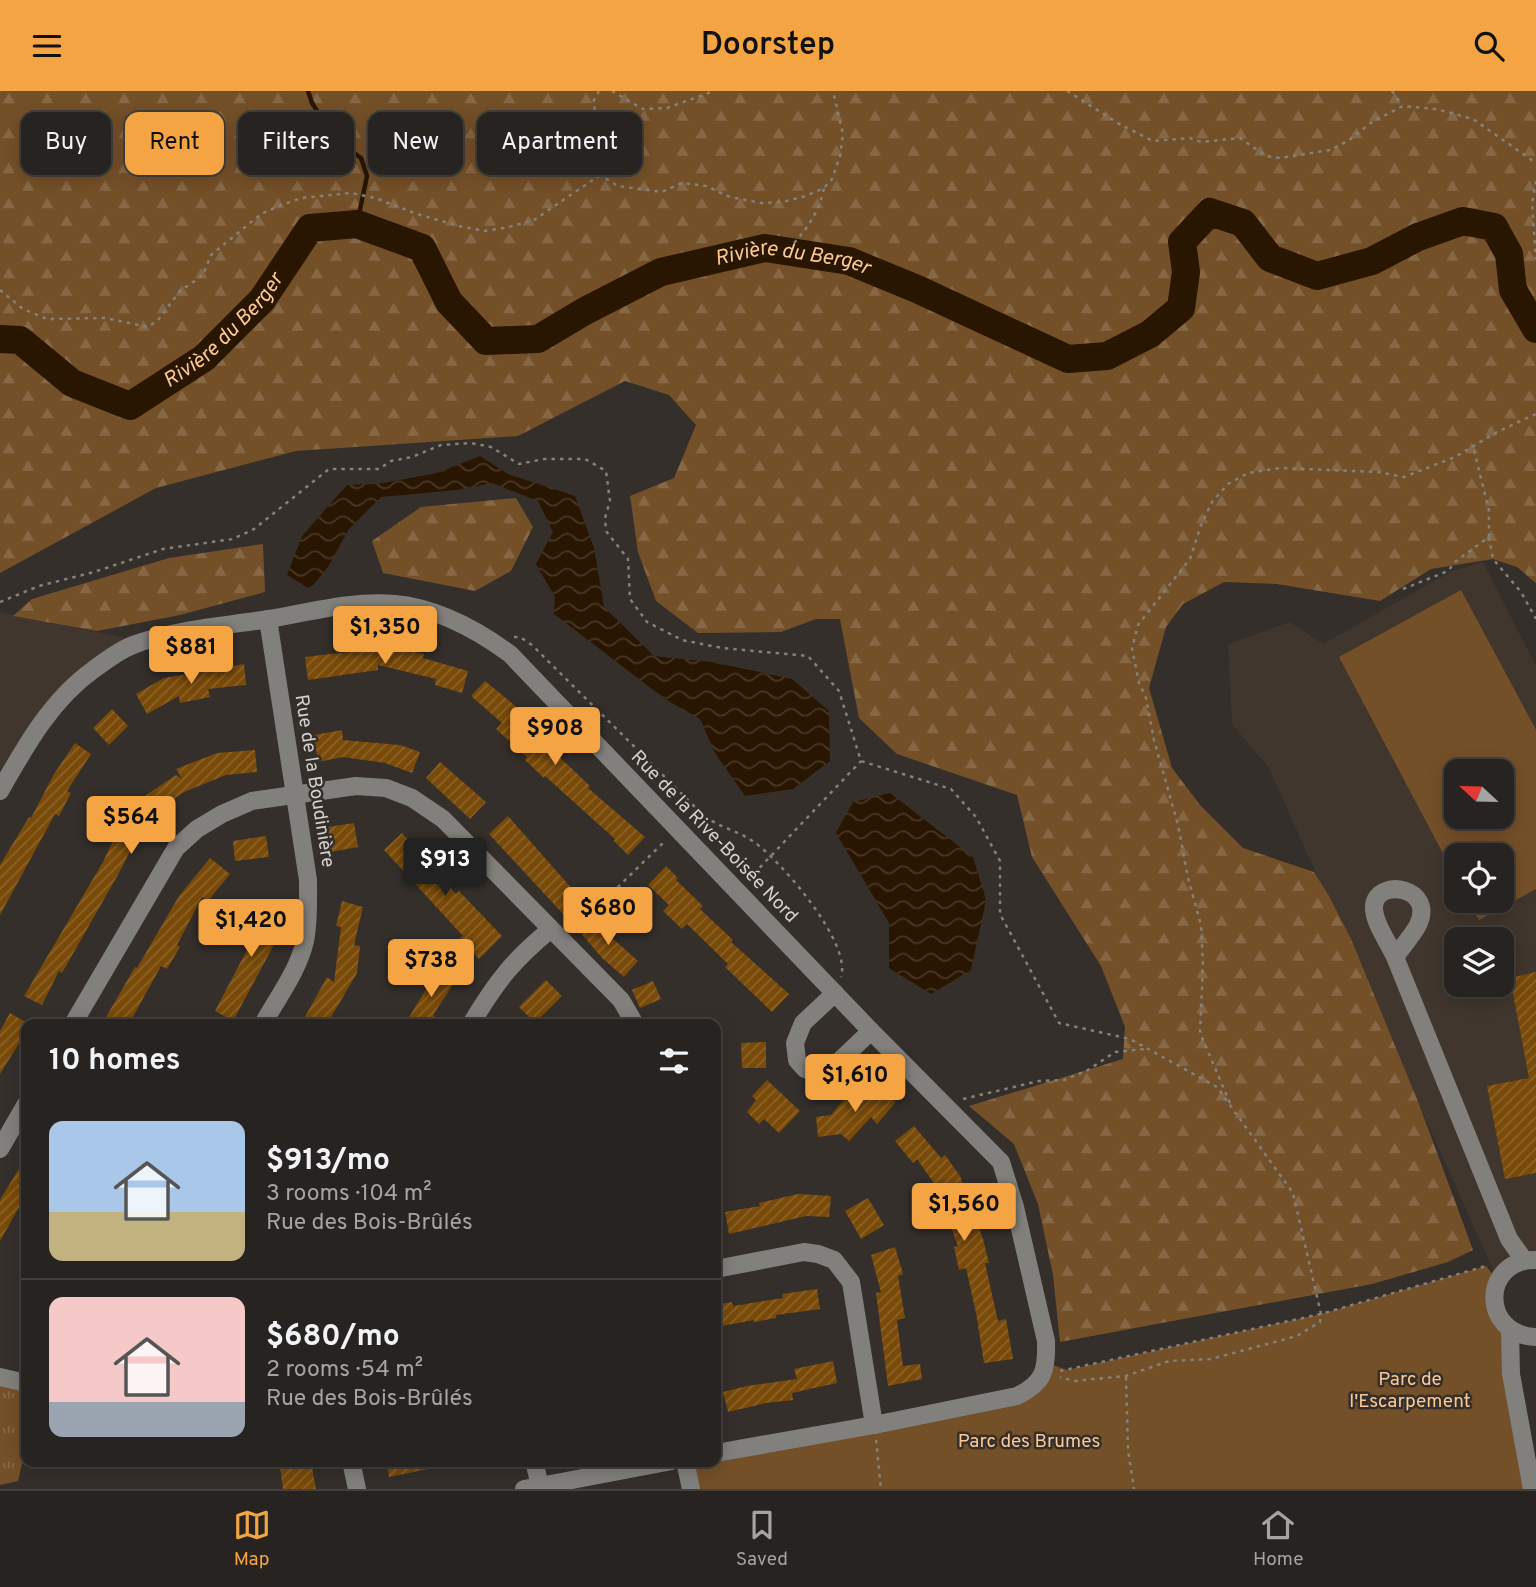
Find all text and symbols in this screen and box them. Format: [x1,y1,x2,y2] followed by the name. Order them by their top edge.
[701,26,835,66] text: Doorstep
[28,27,66,65] icon: menu
[1470,27,1508,65] icon: search
[21,112,111,175] chip: Buy
[125,112,224,175] chip: Rent
[238,112,354,175] chip: Filters
[368,112,463,175] chip: New
[477,112,642,175] chip: Apartment
[712,234,876,283] water label: Rivière du Berger
[158,266,291,394] water label: Rivière du Berger
[328,607,442,666] pin: $1,350
[349,614,421,643] text: $1,350
[150,627,232,686] pin: $881
[165,634,217,663] text: $881
[288,693,340,869] street label: Rue de la Boudinière
[514,707,596,767] pin: $908
[526,715,584,744] text: $908
[625,746,803,928] street label: Rue de la Rive-Boisée Nord
[1444,759,1514,829] north arrow
[1444,759,1514,997] map controls
[90,797,172,856] pin: $564
[103,804,159,833] text: $564
[404,839,486,898] pin: $913
[1444,843,1514,913] button: locate
[419,846,471,875] text: $913
[567,887,649,947] pin: $680
[579,895,637,924] text: $680
[194,899,308,959] pin: $1,420
[214,907,288,936] text: $1,420
[1444,927,1514,997] button: layers
[390,939,472,999] pin: $738
[404,947,458,976] text: $738
[655,1042,693,1080] icon: filters
[49,1043,180,1080] text: 10 homes
[798,1055,912,1114] pin: $1,610
[821,1062,889,1091] text: $1,610
[266,1143,390,1180] text: $913/mo
[105,1149,189,1233] icon: home
[266,1180,431,1209] text: 3 rooms · 104 m²
[907,1183,1021,1243] pin: $1,560
[928,1191,1000,1220] text: $1,560
[266,1209,473,1238] text: Rue des Bois-Brûlés
[266,1319,400,1356] text: $680/mo
[105,1325,189,1409] icon: home
[266,1356,423,1385] text: 2 rooms · 54 m²
[1349,1368,1471,1414] park label: Parc de l'Escarpement
[266,1385,473,1414] text: Rue des Bois-Brûlés
[958,1430,1100,1454] park label: Parc des Brumes
[233,1506,271,1572] tab: Map
[736,1506,788,1572] tab: Saved
[1253,1506,1303,1572] tab: Home

